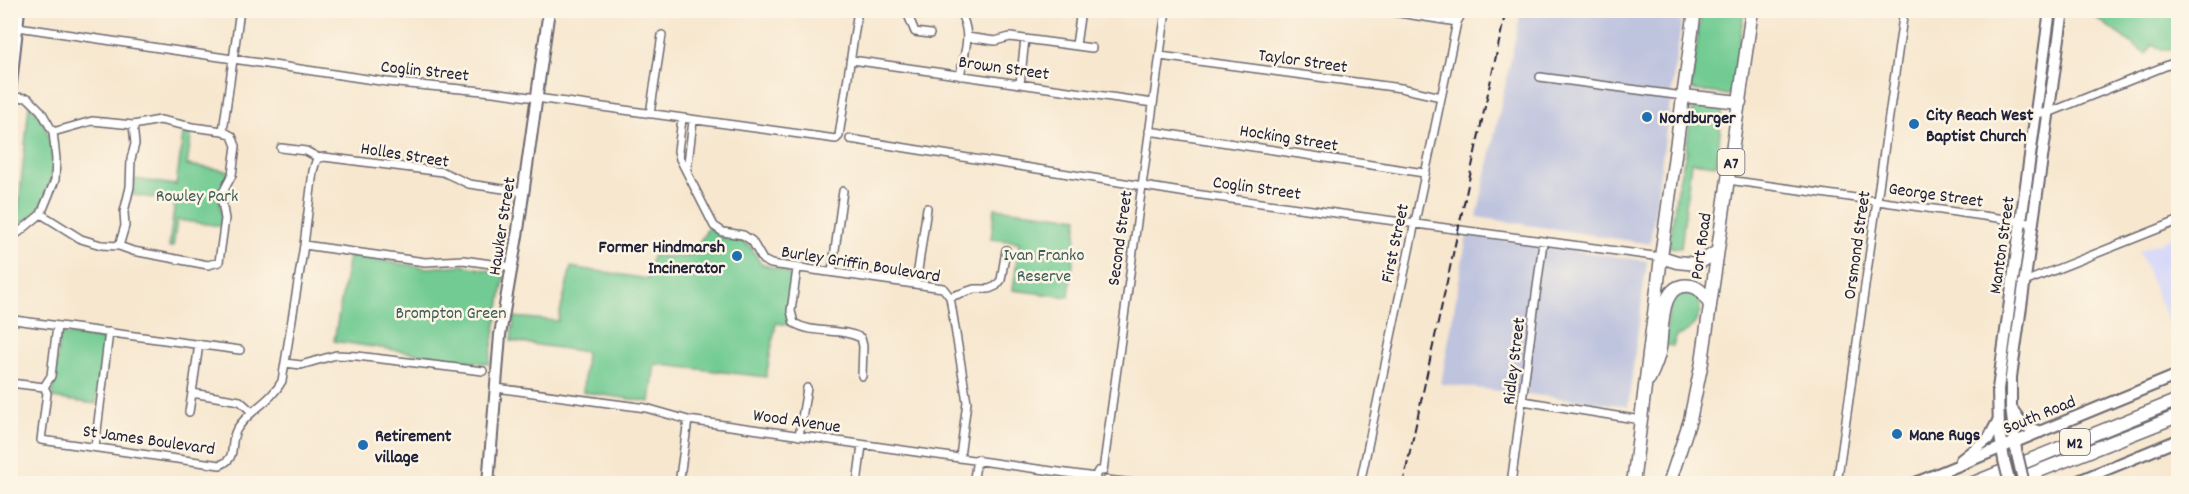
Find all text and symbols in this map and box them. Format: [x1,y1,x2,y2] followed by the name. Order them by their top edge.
[1256,44,1349,81] street label: Taylor Street
[957,51,1051,88] street label: Brown Street
[379,55,470,90] street label: Coglin Street
[1926,104,2034,150] place label: City Reach West Baptist Church
[1659,107,1736,132] place label: Nordburger
[1640,110,1654,124] marker: Nordburger
[1907,117,1921,131] marker: City Reach West Baptist Church
[1238,119,1340,160] street label: Hocking Street
[359,137,451,176] street label: Holles Street
[1718,149,1744,175] road number: A7
[1211,171,1303,208] street label: Coglin Street
[483,175,524,277] street label: Hawker Street
[1887,177,1985,216] street label: George Street
[156,185,238,210] park label: Rowley Park
[1102,189,1141,287] street label: Second Street
[1838,189,1879,301] street label: Orsmond Street
[1984,195,2023,296] street label: Manton Street
[1376,201,1417,285] street label: First Street
[1685,211,1720,281] street label: Port Road
[599,236,725,282] place label: Former Hindmarsh Incinerator
[779,241,942,290] street label: Burley Griffin Boulevard
[1004,244,1084,290] park label: Ivan Franko Reserve
[730,249,744,263] marker: Former Hindmarsh Incinerator
[396,302,506,327] park label: Brompton Green
[1498,316,1533,406] street label: Ridley Street
[2000,390,2080,442] street label: South Road
[751,404,842,441] street label: Wood Avenue
[81,420,216,463] street label: St James Boulevard
[1909,424,1981,449] place label: Mane Rugs
[375,425,452,471] place label: Retirement village
[1890,427,1904,441] marker: Mane Rugs
[2060,429,2090,455] road number: M2
[356,438,370,452] marker: Retirement village

